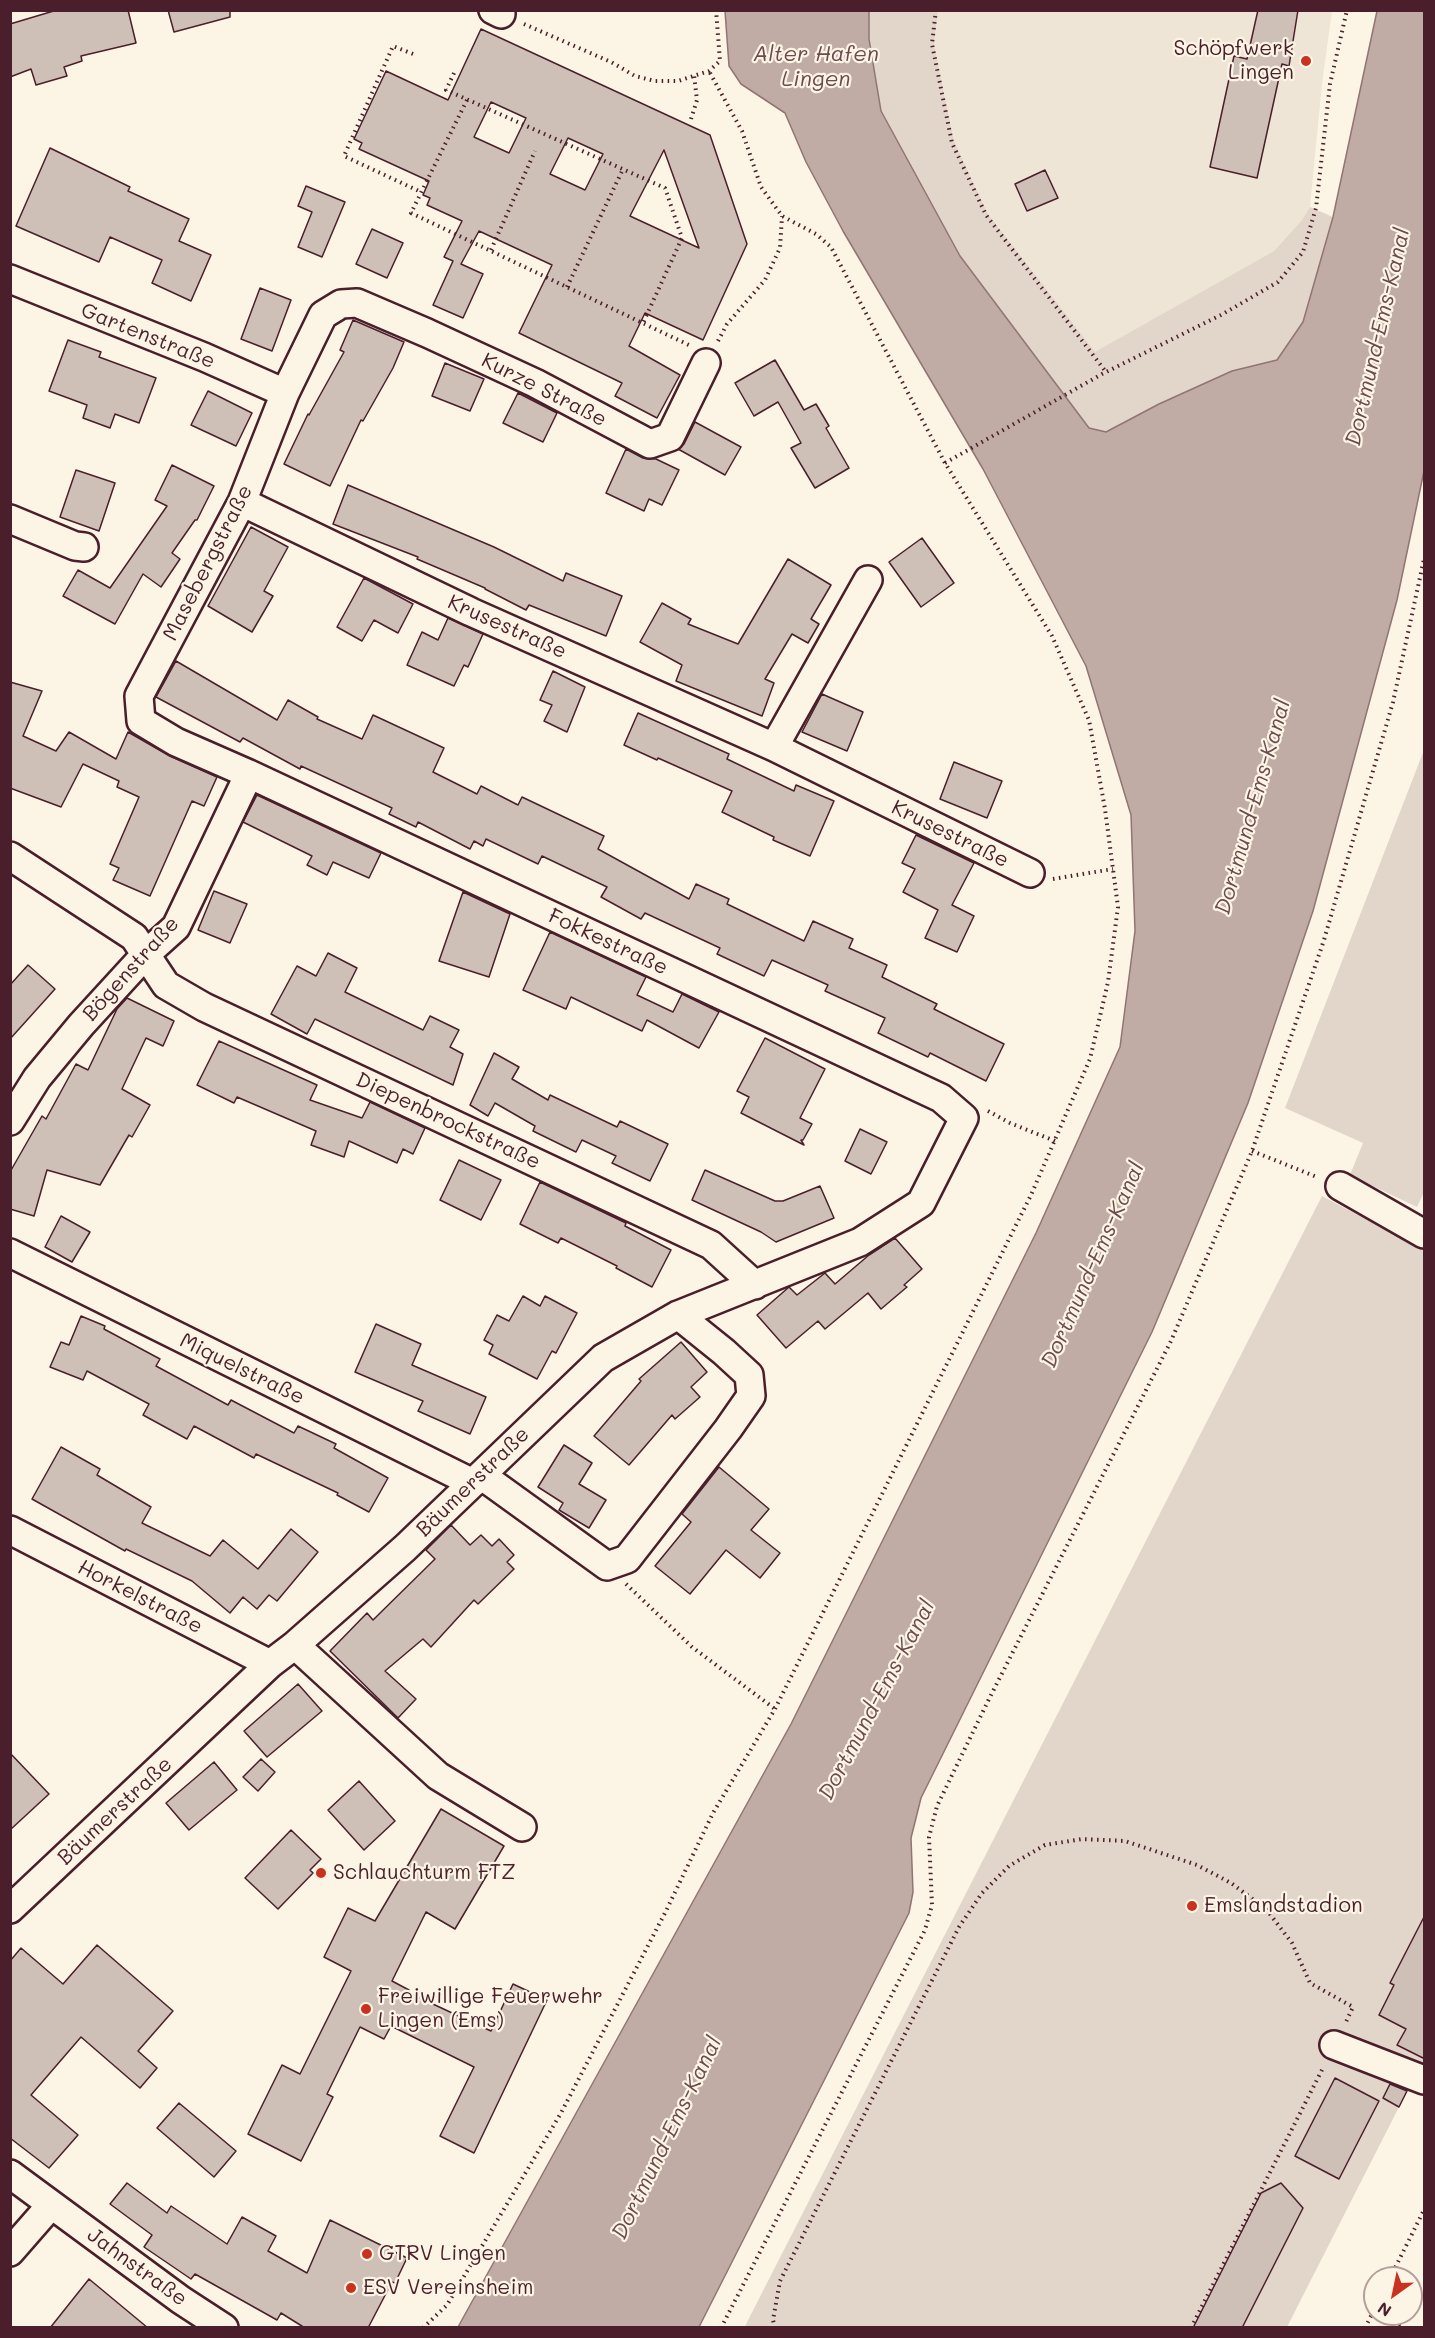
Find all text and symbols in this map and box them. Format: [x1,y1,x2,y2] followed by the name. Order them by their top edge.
[1173,36,1294,86] place label: Schöpfwerk Lingen
[753,41,879,92] water label: Alter Hafen Lingen
[1299,54,1313,68] marker: Schöpfwerk Lingen
[1340,226,1416,448] water label: Dortmund-Ems-Kanal
[77,298,219,374] street label: Gartenstraße
[477,348,611,432] street label: Kurze Straße
[158,481,258,645] street label: Masebergstraße
[444,590,570,664] street label: Krusestraße
[1210,696,1296,918] water label: Dortmund-Ems-Kanal
[887,795,1013,873] street label: Krusestraße
[544,903,672,981] street label: Fokkestraße
[78,912,184,1026] street label: Bögenstraße
[352,1067,544,1175] street label: Diepenbrockstraße
[1036,1158,1150,1372] water label: Dortmund-Ems-Kanal
[175,1328,309,1410] street label: Miquelstraße
[411,1422,535,1542] street label: Bäumerstraße
[73,1555,207,1639] street label: Horkelstraße
[813,1596,941,1804] water label: Dortmund-Ems-Kanal
[53,1752,177,1870] street label: Bäumerstraße
[333,1860,515,1886] place label: Schlauchturm FTZ
[314,1866,328,1880] marker: Schlauchturm FTZ
[1204,1893,1363,1919] place label: Emslandstadion
[1185,1899,1199,1913] marker: Emslandstadion
[378,1984,603,2034] place label: Freiwillige Feuerwehr Lingen (Ems)
[359,2002,373,2016] marker: Freiwillige Feuerwehr Lingen (Ems)
[606,2032,728,2244] water label: Dortmund-Ems-Kanal
[82,2222,192,2312] street label: Jahnstraße
[379,2241,506,2267] place label: GTRV Lingen
[360,2247,374,2261] marker: GTRV Lingen
[1363,2266,1423,2326] north arrow
[363,2275,533,2301] place label: ESV Vereinsheim
[344,2281,358,2295] marker: ESV Vereinsheim
[1373,2298,1395,2322] text: N

